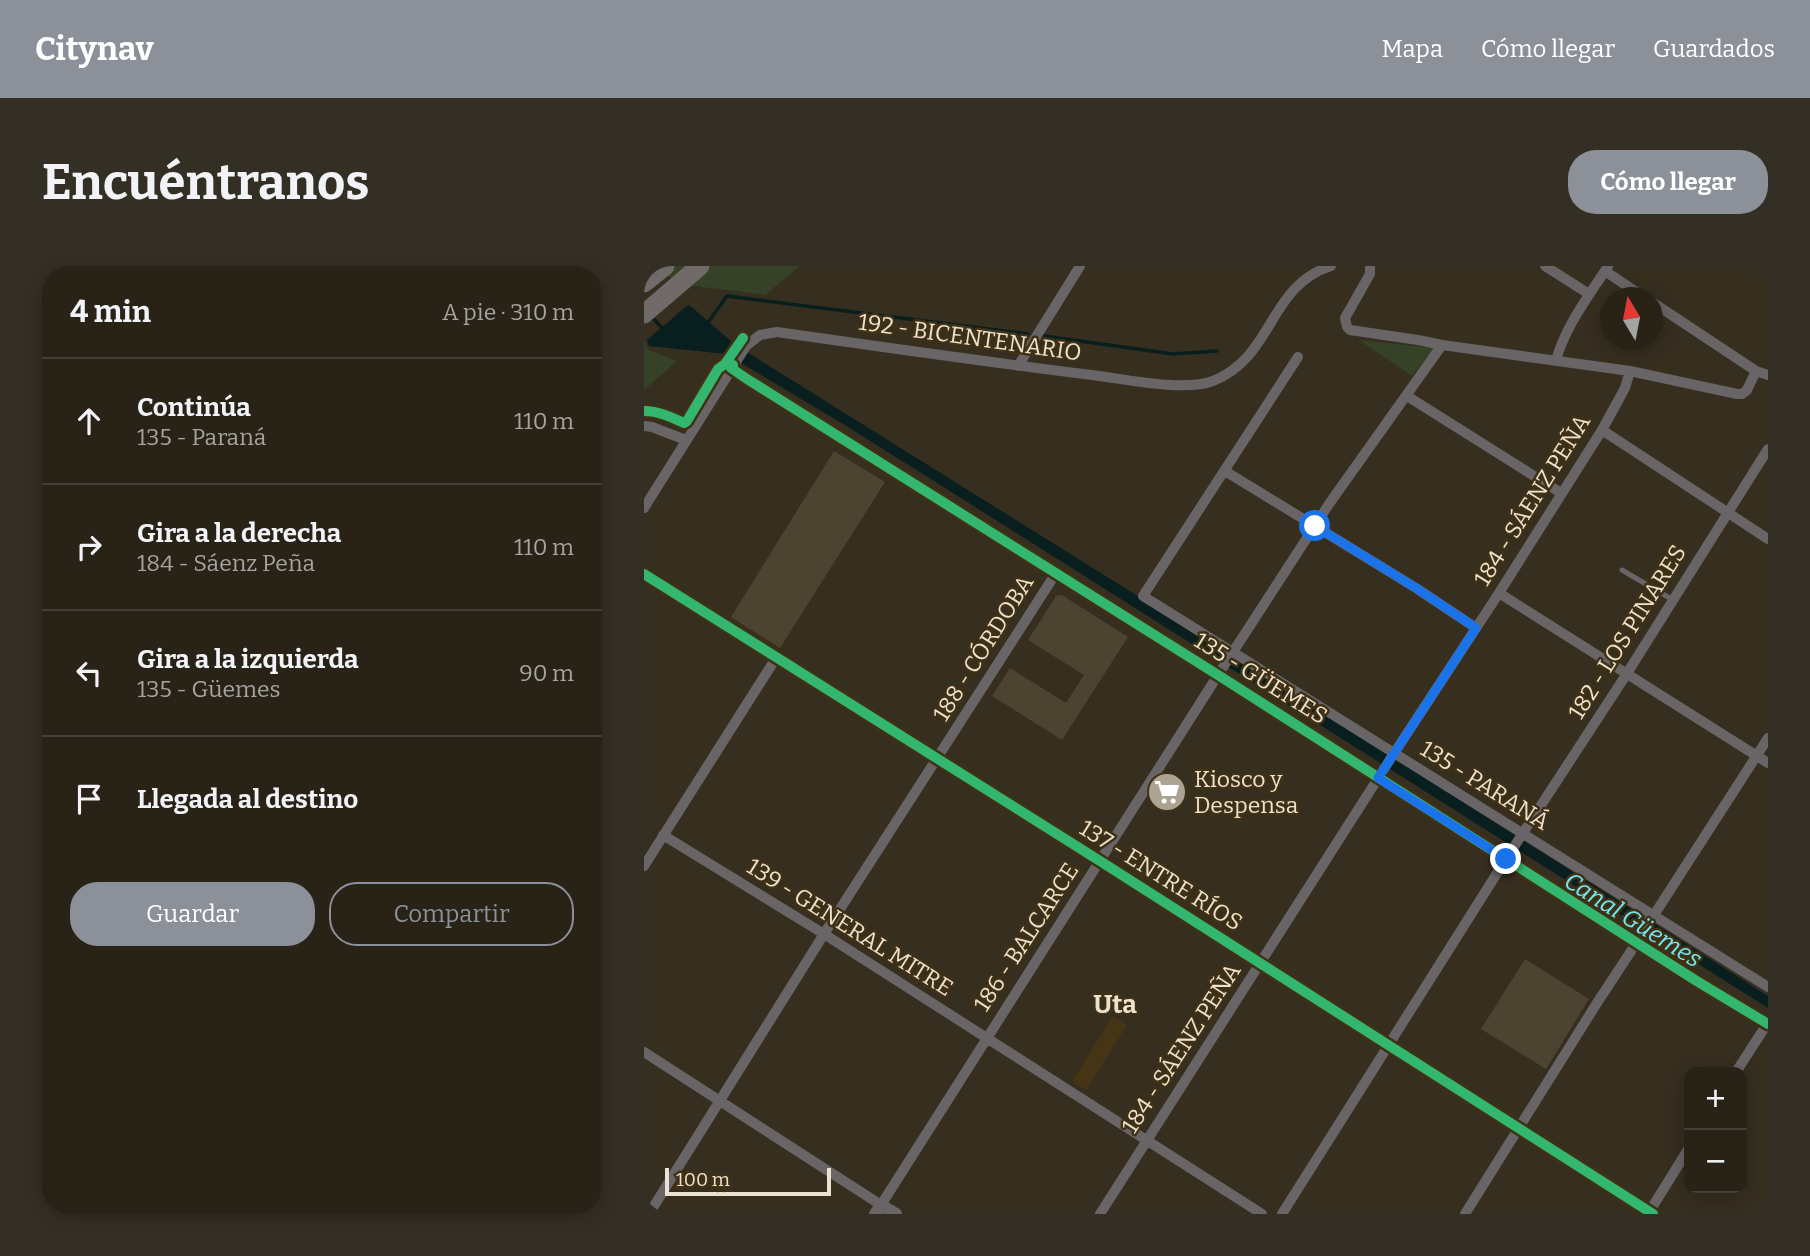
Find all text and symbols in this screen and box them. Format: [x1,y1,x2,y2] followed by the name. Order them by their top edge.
[35,29,154,69] text: Citynav
[1382,35,1443,63] text: Mapa
[1481,35,1615,63] text: Cómo llegar
[1653,35,1775,63] text: Guardados
[1568,150,1768,214] button: Cómo llegar
[42,153,369,212] text: Encuéntranos
[1600,287,1663,350] north arrow
[70,294,151,330] text: 4 min
[442,298,574,326] text: A pie · 310 m
[857,307,1083,367] street label: 192 - BICENTENARIO
[137,392,251,423] text: Continúa
[70,402,108,440] icon: ahead
[514,407,574,435] text: 110 m
[1468,408,1596,591] street label: 184 - SÁENZ PEÑA
[137,423,266,451] text: 135 - Paraná
[1299,510,1330,541] route start
[137,518,341,549] text: Gira a la derecha
[70,528,108,566] icon: right
[514,533,574,561] text: 110 m
[1562,540,1692,724] street label: 182 - LOS PINARES
[137,549,315,577] text: 184 - Sáenz Peña
[927,569,1040,726] street label: 188 - CÓRDOBA
[1189,626,1333,730] street label: 135 - GÜEMES
[137,644,359,675] text: Gira a la izquierda
[70,654,108,692] icon: left
[519,659,574,687] text: 90 m
[137,675,281,703] text: 135 - Güemes
[1415,734,1555,836] street label: 135 - PARANÁ
[1194,765,1299,819] place label: Kiosco y Despensa
[1146,771,1188,813] supermarket icon: Kiosco y Despensa
[70,780,108,818] icon: arrive
[137,784,358,815] text: Llegada al destino
[1074,814,1248,936] street label: 137 - ENTRE RÍOS
[1490,843,1521,874] route end
[742,852,958,1002] street label: 139 - GENERAL MITRE
[968,858,1084,1016] street label: 186 - BALCARCE
[1559,867,1707,973] water label: Canal Güemes
[70,882,315,946] button: Guardar
[329,882,574,946] button: Compartir
[1116,957,1247,1138] street label: 184 - SÁENZ PEÑA
[1093,989,1137,1020] district label: Uta
[1684,1067,1747,1193] map controls
[1684,1067,1747,1130] button: +
[1684,1130,1747,1193] button: −
[665,1165,831,1197] scale bar
[676,1168,730,1191] text: 100 m

